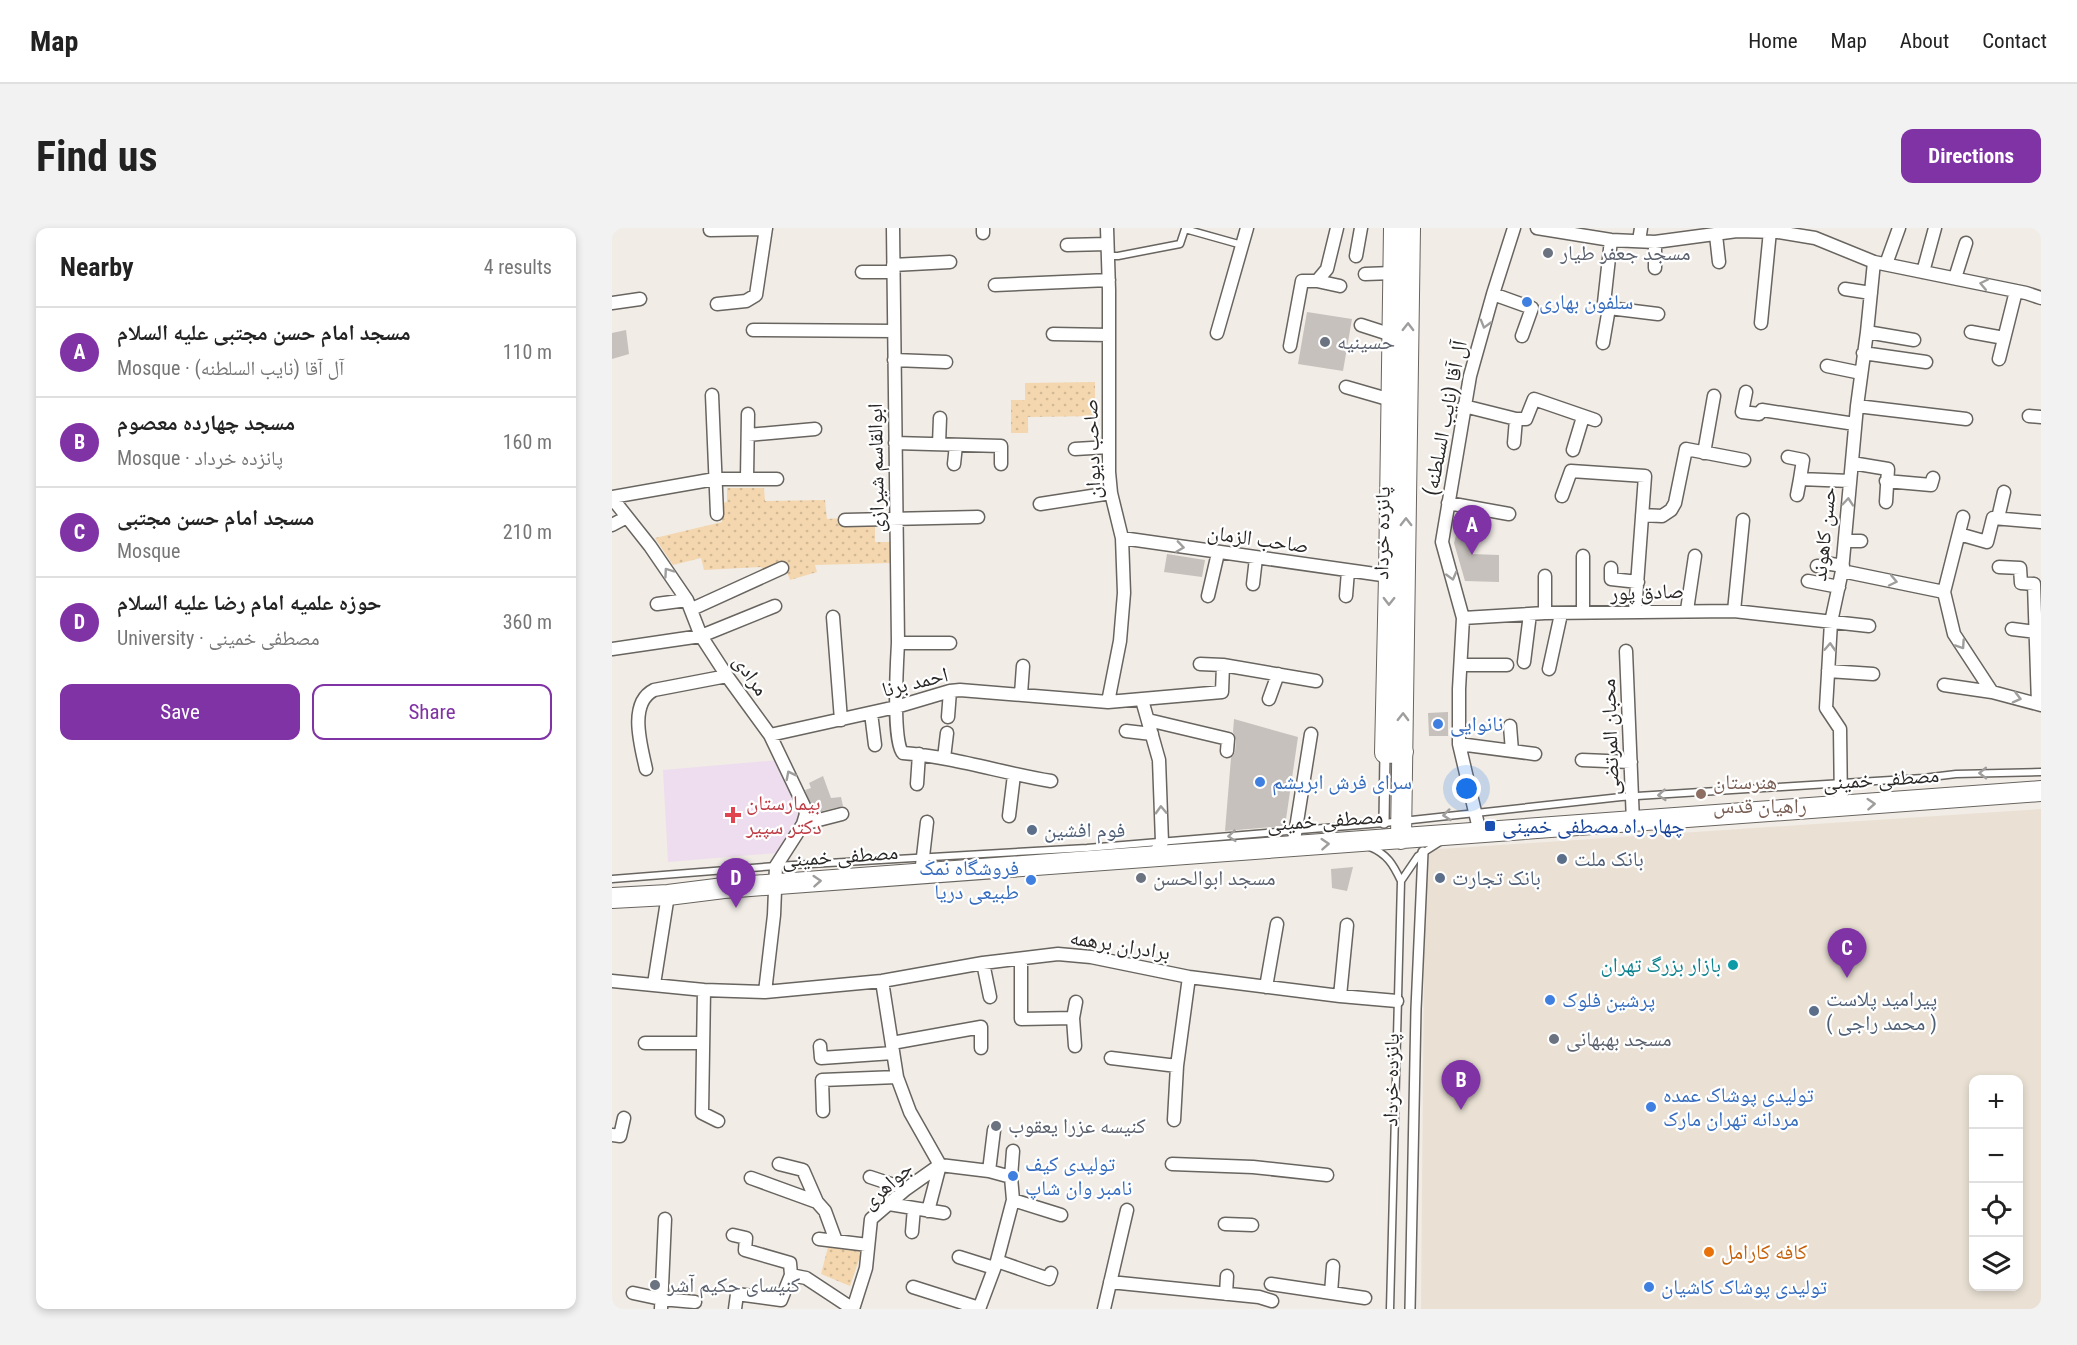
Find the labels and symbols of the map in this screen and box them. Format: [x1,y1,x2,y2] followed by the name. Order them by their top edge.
[1559,241,1691,265] place label: مسجد جعفر طیار
[1541,246,1555,260] marker: مسجد جعفر طیار
[1979,278,1989,291] one-way arrow
[1539,290,1633,314] place label: سلفون بهاری
[1520,295,1534,309] marker: سلفون بهاری
[1479,319,1492,329] one-way arrow
[1402,323,1414,332] one-way arrow
[1337,330,1395,354] place label: حسینیه
[1318,335,1332,349] marker: حسینیه
[1418,338,1472,497] street label: آل آقا (نایب السلطنه)
[1078,399,1106,499] street label: صاحب دیوان
[863,403,891,533] street label: ابوالقاسم شیرازی
[1369,486,1395,580] street label: پانزده خرداد
[1807,486,1842,582] street label: حسن کاهوند
[1841,498,1854,507] one-way arrow
[1452,506,1492,555] pin: A
[1400,518,1412,527] one-way arrow
[1206,520,1310,558] street label: صاحب الزمان
[1175,541,1185,553] one-way arrow
[664,568,675,579] one-way arrow
[1445,571,1457,581] one-way arrow
[1888,574,1898,587] one-way arrow
[1609,579,1684,606] street label: صادق پور
[1382,597,1395,606] one-way arrow
[1954,638,1965,649] one-way arrow
[1823,642,1836,651] one-way arrow
[728,650,774,700] street label: مرادی
[880,662,950,702] street label: احمد برنا
[1596,678,1625,796] street label: محبان المرتضی
[2012,691,2022,704] one-way arrow
[1450,712,1503,737] place label: نانوایی
[1397,713,1410,722] one-way arrow
[1431,717,1445,731] marker: نانوایی
[1822,763,1940,796] street label: مصطفی خمینی
[1978,767,1987,779] one-way arrow
[786,770,797,781] one-way arrow
[1272,770,1412,796] place label: سرای فرش ابریشم
[1713,770,1807,819] place label: هنرستان راهیان قدس
[1452,774,1481,803] your location
[1253,775,1267,789] marker: سرای فرش ابریشم
[1694,787,1708,801] marker: هنرستان راهیان قدس
[1658,788,1667,801] one-way arrow
[745,791,822,839] place label: بیمارستان دکتر سپیر
[1866,798,1875,811] one-way arrow
[1266,804,1384,837] street label: مصطفی خمینی
[1154,805,1167,814] one-way arrow
[724,806,742,824] marker: بیمارستان دکتر سپیر
[1443,808,1452,821] one-way arrow
[1502,814,1685,839] place label: چهار راه مصطفی خمینی
[1044,818,1125,844] place label: فوم افشین
[1483,819,1497,833] marker: چهار راه مصطفی خمینی
[1025,823,1039,837] marker: فوم افشین
[1228,829,1237,842] one-way arrow
[1321,838,1330,851] one-way arrow
[781,840,899,873] street label: مصطفی خمینی
[1574,847,1644,871] place label: بانک ملت
[1555,852,1569,866] marker: بانک ملت
[919,856,1019,905] place label: فروشگاه نمک طبیعی دریا
[716,858,756,908] pin: D
[1153,866,1276,891] place label: مسجد ابوالحسن
[1452,866,1541,890] place label: بانک تجارت
[1134,871,1148,885] marker: مسجد ابوالحسن
[1433,871,1447,885] marker: بانک تجارت
[1024,873,1038,887] marker: فروشگاه نمک طبیعی دریا
[812,875,821,888] one-way arrow
[1068,925,1172,965] street label: برادران برهمه
[1828,928,1866,978] pin: C
[1601,953,1721,977] place label: بازار بزرگ تهران
[1726,958,1740,972] marker: بازار بزرگ تهران
[1826,987,1937,1036] place label: پیرامید پلاست ( محمد راجی )
[1562,988,1655,1013] place label: پرشین فلوک
[1543,993,1557,1007] marker: پرشین فلوک
[1807,1004,1821,1018] marker: پیرامید پلاست ( محمد راجی )
[1566,1027,1672,1052] place label: مسجد بهبهانی
[1547,1032,1561,1046] marker: مسجد بهبهانی
[1378,1033,1404,1127] street label: پانزده خرداد
[1442,1060,1480,1110] pin: B
[1663,1083,1814,1131] place label: تولیدی پوشاک عمده مردانه تهران مارک
[1644,1100,1658,1114] marker: تولیدی پوشاک عمده مردانه تهران مارک
[1008,1114,1146,1138] place label: کنیسه عزرا یعقوب
[989,1119,1003,1133] marker: کنیسه عزرا یعقوب
[1025,1152,1132,1200] place label: تولیدی کیف نامبر وان شاپ
[857,1156,917,1214] street label: جواهری
[1006,1169,1020,1183] marker: تولیدی کیف نامبر وان شاپ
[1721,1240,1808,1265] place label: کافه کارامل
[1702,1245,1716,1259] marker: کافه کارامل
[666,1273,800,1299] place label: کنیسای حکیم آشر
[1661,1275,1827,1299] place label: تولیدی پوشاک کاشیان
[648,1278,662,1292] marker: کنیسای حکیم آشر
[1642,1280,1656,1294] marker: تولیدی پوشاک کاشیان

